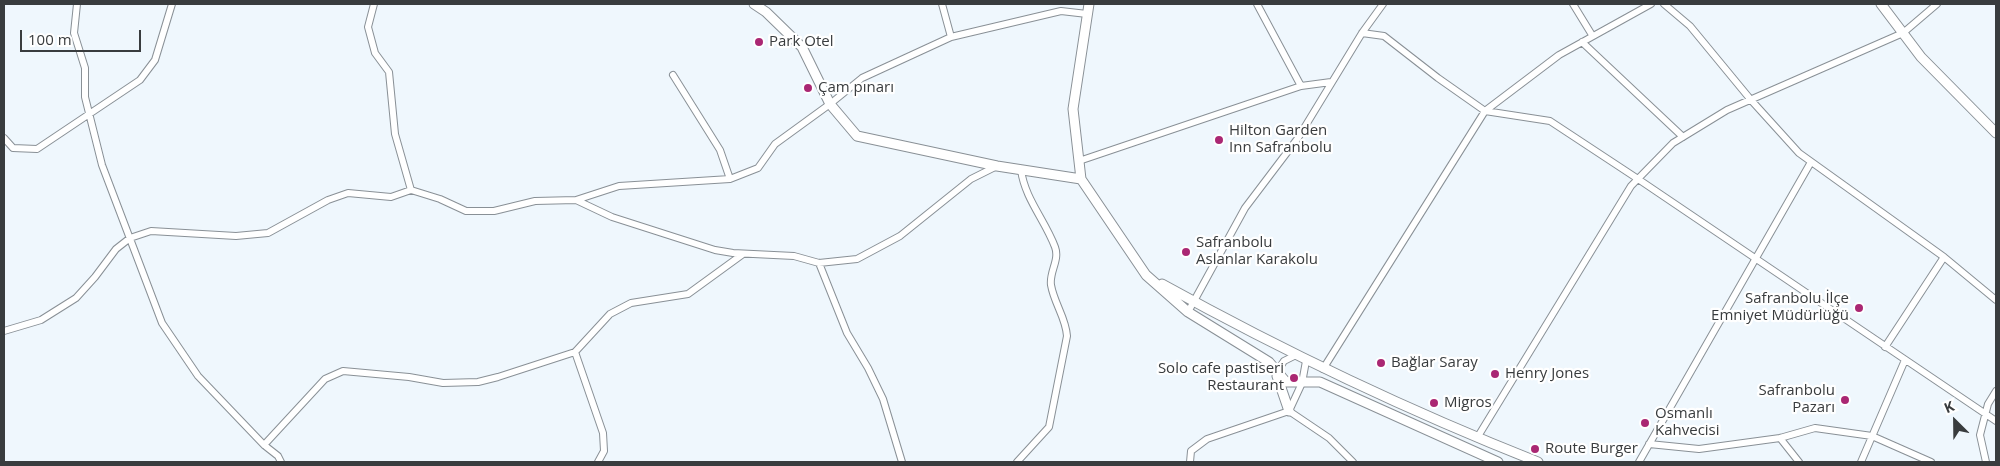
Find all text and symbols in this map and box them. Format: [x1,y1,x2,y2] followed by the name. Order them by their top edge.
[22,20,144,52] scale bar
[28,29,72,49] text: 100 m
[769,33,833,51] place label: Park Otel
[753,36,765,48] marker: Park Otel
[818,79,894,97] place label: Çam pınarı
[802,82,814,94] marker: Çam pınarı
[1229,122,1332,157] place label: Hilton Garden Inn Safranbolu
[1213,134,1225,146] marker: Hilton Garden Inn Safranbolu
[1196,234,1318,269] place label: Safranbolu Aslanlar Karakolu
[1180,246,1192,258] marker: Safranbolu Aslanlar Karakolu
[1711,290,1849,325] place label: Safranbolu İlçe Emniyet Müdürlüğü
[1853,302,1865,314] marker: Safranbolu İlçe Emniyet Müdürlüğü
[1391,354,1478,372] place label: Bağlar Saray
[1375,357,1387,369] marker: Bağlar Saray
[1158,360,1284,395] place label: Solo cafe pastiseri Restaurant
[1505,365,1589,383] place label: Henry Jones
[1489,368,1501,380] marker: Henry Jones
[1288,372,1300,384] marker: Solo cafe pastiseri Restaurant
[1759,382,1835,417] place label: Safranbolu Pazarı
[1444,394,1492,412] place label: Migros
[1839,394,1851,406] marker: Safranbolu Pazarı
[1930,396,1980,446] north arrow
[1941,396,1957,417] text: K
[1428,397,1440,409] marker: Migros
[1655,405,1720,440] place label: Osmanlı Kahvecisi
[1639,417,1651,429] marker: Osmanlı Kahvecisi
[1545,440,1638,458] place label: Route Burger
[1529,443,1541,455] marker: Route Burger

